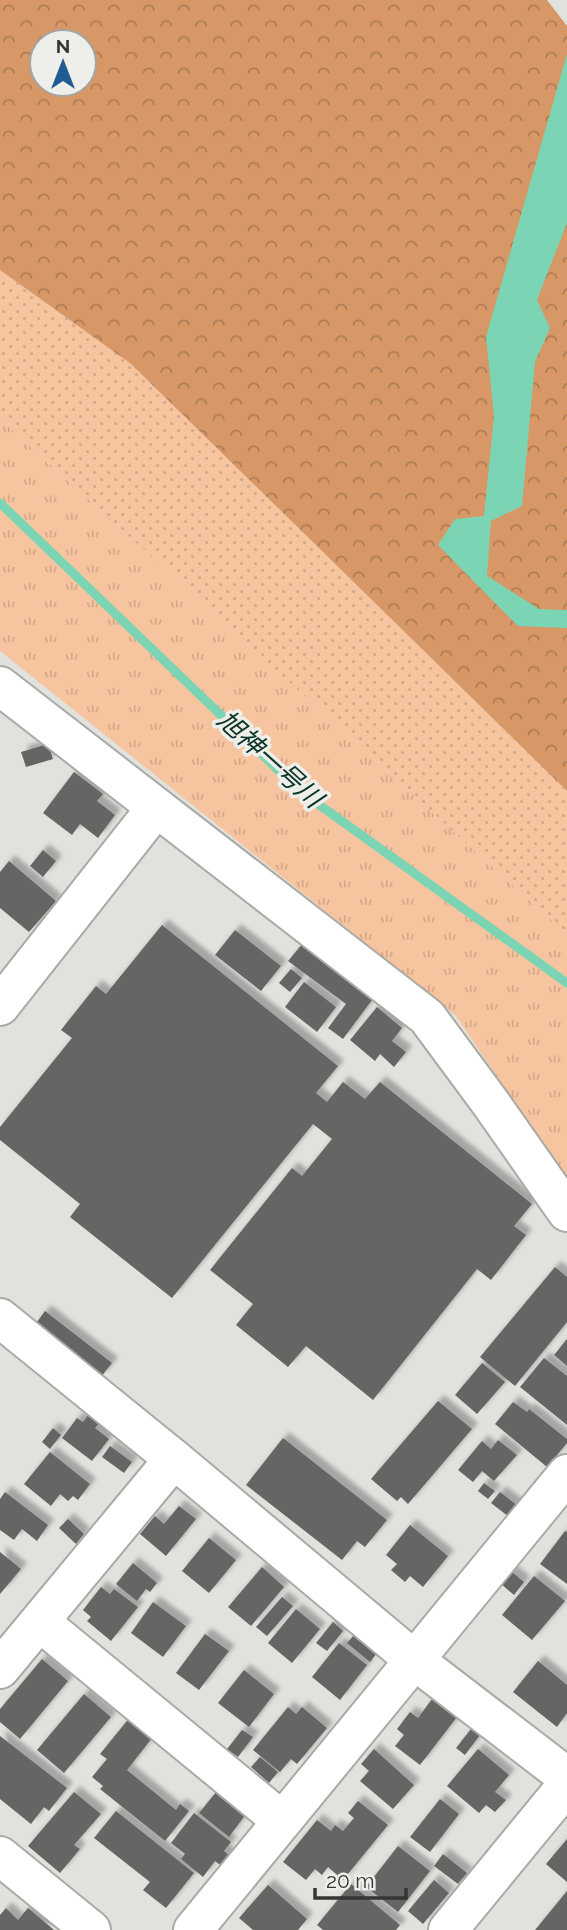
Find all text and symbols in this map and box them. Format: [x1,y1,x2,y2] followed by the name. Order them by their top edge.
[28,28,98,98] north arrow
[56,35,70,57] text: N
[212,704,331,816] water label: 旭神一号川
[315,1856,406,1900] scale bar
[326,1868,374,1893] text: 20 m

